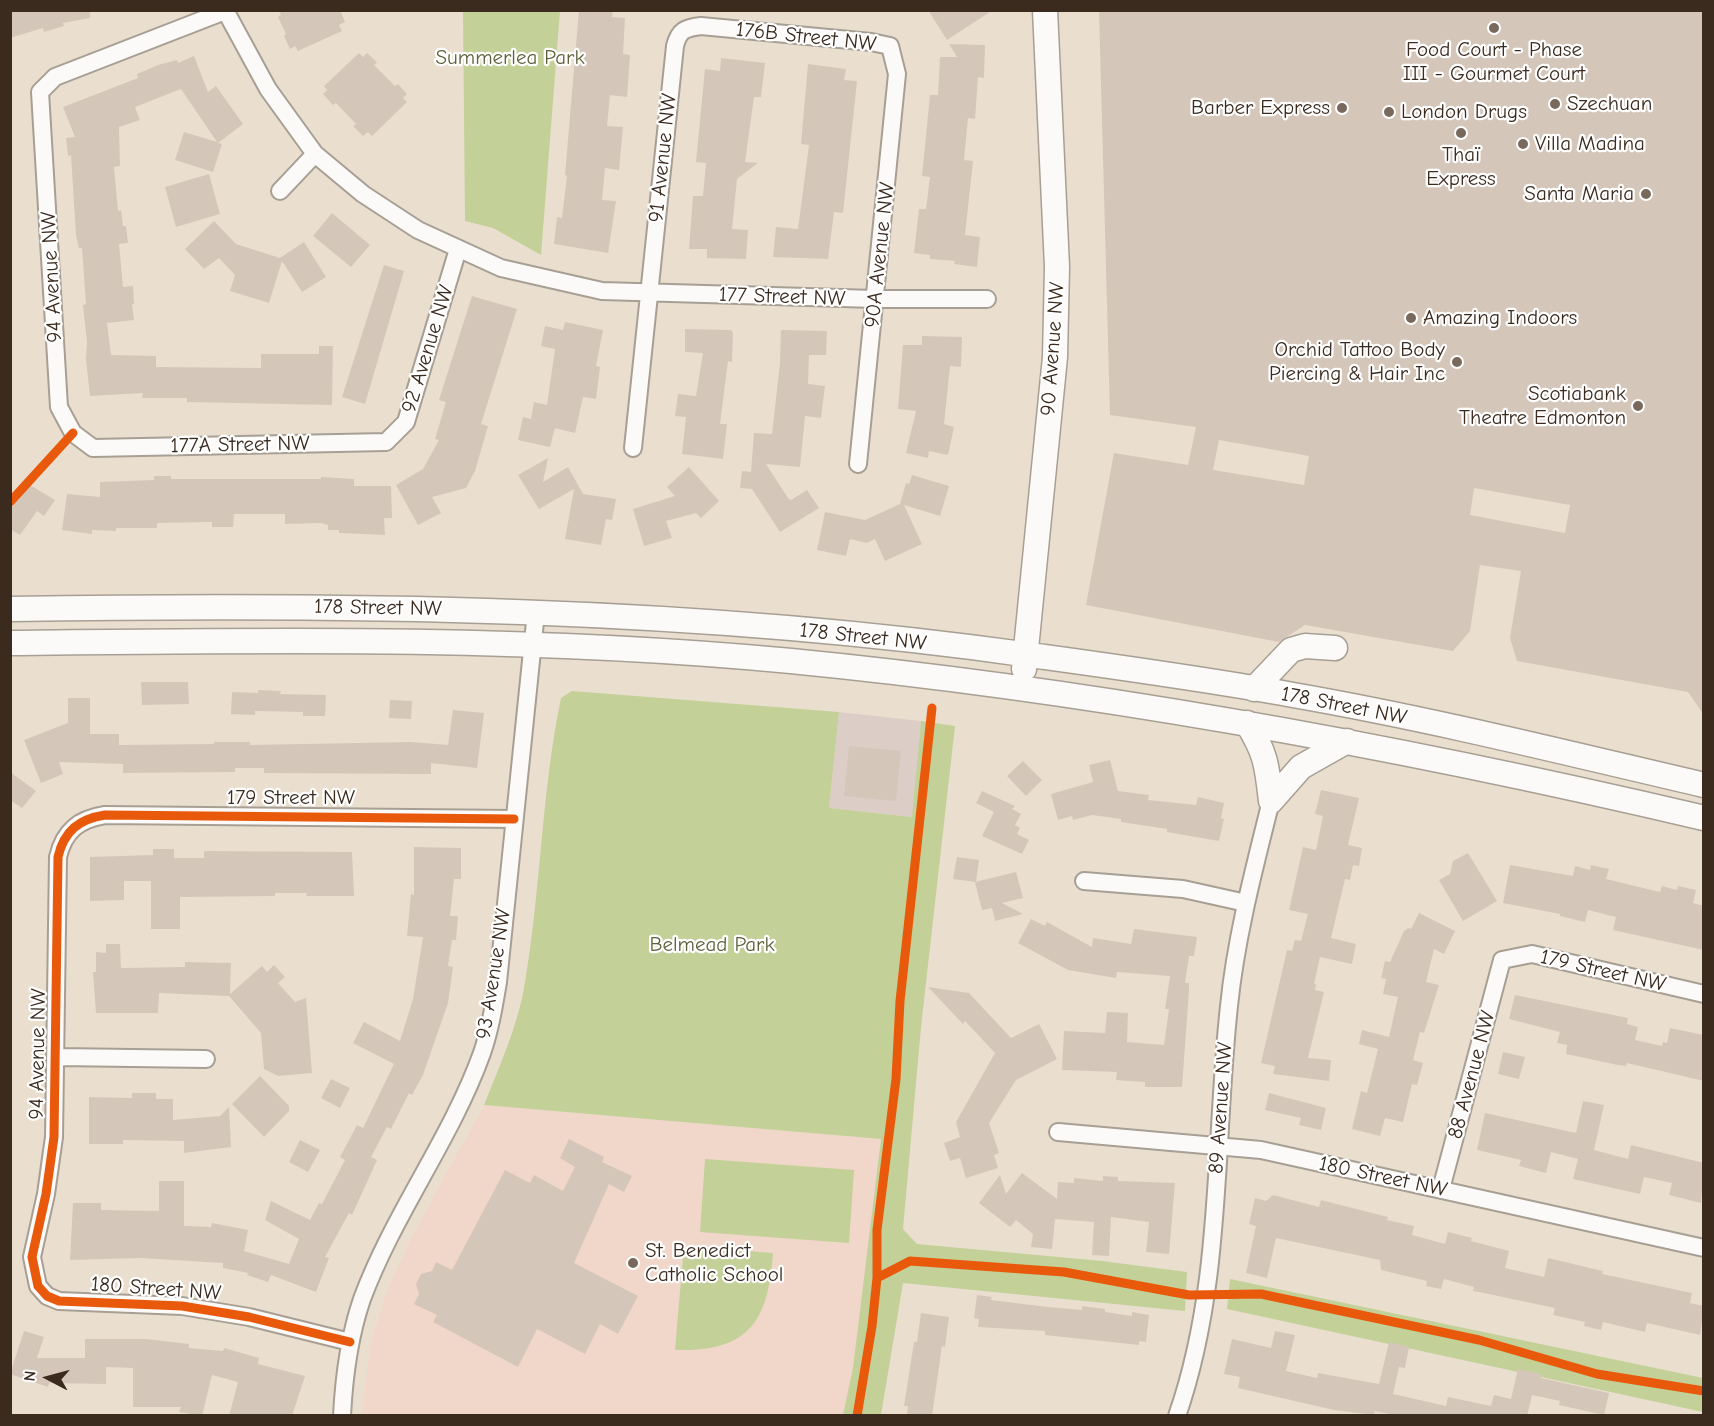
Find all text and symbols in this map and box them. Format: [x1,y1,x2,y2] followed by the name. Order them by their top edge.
[734,17,878,57] street label: 176B Street NW
[1487,21,1501,35] marker: Food Court - Phase III - Gourmet Court
[1403,37,1585,87] place label: Food Court - Phase III - Gourmet Court
[435,45,585,71] park label: Summerlea Park
[1567,91,1652,117] place label: Szechuan
[644,92,682,224] street label: 91 Avenue NW
[1191,95,1330,121] place label: Barber Express
[1548,97,1562,111] marker: Szechuan
[1401,99,1527,125] place label: London Drugs
[1335,101,1349,115] marker: Barber Express
[1382,105,1396,119] marker: London Drugs
[1454,126,1468,140] marker: Thaï Express
[1535,131,1645,157] place label: Villa Madina
[1516,137,1530,151] marker: Villa Madina
[1426,142,1496,192] place label: Thaï Express
[860,181,900,329] street label: 90A Avenue NW
[1524,181,1634,207] place label: Santa Maria
[1639,187,1653,201] marker: Santa Maria
[36,211,68,343] street label: 94 Avenue NW
[1036,281,1070,417] street label: 90 Avenue NW
[397,282,459,416] street label: 92 Avenue NW
[718,282,846,312] street label: 177 Street NW
[1423,305,1577,331] place label: Amazing Indoors
[1404,311,1418,325] marker: Amazing Indoors
[1269,337,1445,387] place label: Orchid Tattoo Body Piercing & Hair Inc
[1450,355,1464,369] marker: Orchid Tattoo Body Piercing & Hair Inc
[1459,381,1626,431] place label: Scotiabank Theatre Edmonton
[1631,399,1645,413] marker: Scotiabank Theatre Edmonton
[170,431,310,459] street label: 177A Street NW
[314,594,442,622] street label: 178 Street NW
[798,618,928,656] street label: 178 Street NW
[1279,681,1409,731] street label: 178 Street NW
[227,785,355,811] street label: 179 Street NW
[471,907,517,1041] street label: 93 Avenue NW
[649,932,775,958] park label: Belmead Park
[1538,944,1668,998] street label: 179 Street NW
[24,988,52,1120] street label: 94 Avenue NW
[1443,1008,1501,1142] street label: 88 Avenue NW
[1204,1041,1238,1175] street label: 89 Avenue NW
[1317,1151,1449,1203] street label: 180 Street NW
[645,1238,783,1288] place label: St. Benedict Catholic School
[626,1256,640,1270] marker: St. Benedict Catholic School
[90,1272,222,1306] street label: 180 Street NW
[18,1348,78,1408] north arrow
[21,1370,40,1382] text: N

